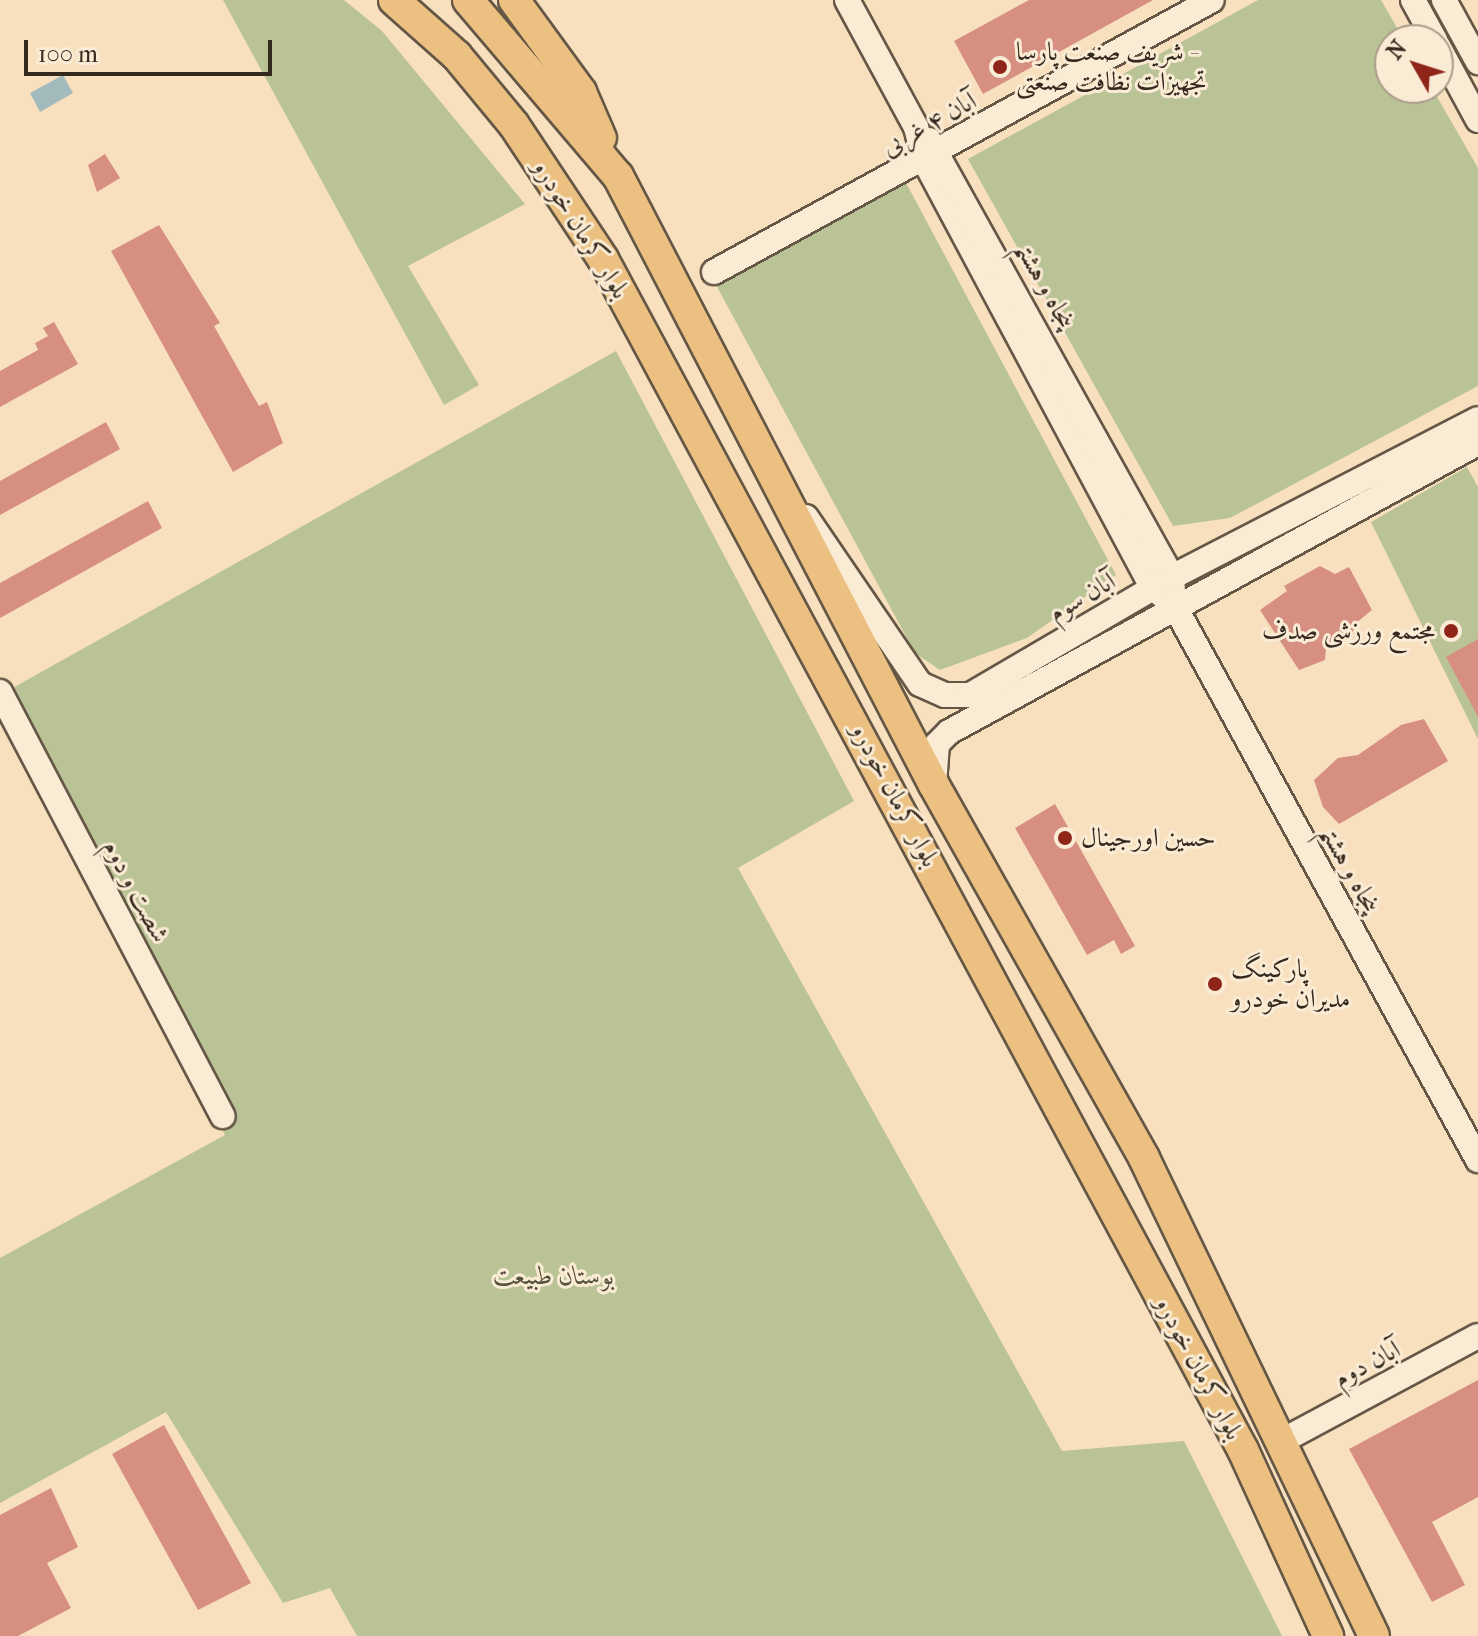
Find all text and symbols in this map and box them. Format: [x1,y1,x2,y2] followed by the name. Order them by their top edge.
[28,24,276,74] scale bar
[1374,24,1454,104] north arrow
[1382,35,1412,65] text: N
[1016,36,1207,98] place label: شریف صنعت پارسا - تجهیزات نظافت صنعتی
[38,40,98,68] text: 100 m
[991,58,1009,76] marker: شریف صنعت پارسا - تجهیزات نظافت صنعتی
[876,85,982,163] street label: آبان ۴ غربی
[526,154,636,304] street label: بلوار کرمان خودرو
[1008,236,1082,334] street label: پنجاه و هشتم
[1043,565,1121,629] street label: آبان سوم
[1262,615,1435,647] place label: مجتمع ورزشی صدف
[1442,622,1460,640] marker: مجتمع ورزشی صدف
[844,718,946,872] street label: بلوار کرمان خودرو
[1313,820,1387,918] street label: پنجاه و هشتم
[1081,822,1216,854] place label: حسین اورجینال
[1056,829,1074,847] marker: حسین اورجینال
[96,834,176,948] street label: شصت و دوم
[1231,953,1350,1014] place label: پارکینگ مدیران خودرو
[1206,975,1224,993] marker: پارکینگ مدیران خودرو
[493,1260,615,1292] park label: بوستان طبیعت
[1148,1291,1250,1445] street label: بلوار کرمان خودرو
[1328,1334,1406,1394] street label: آبان دوم

